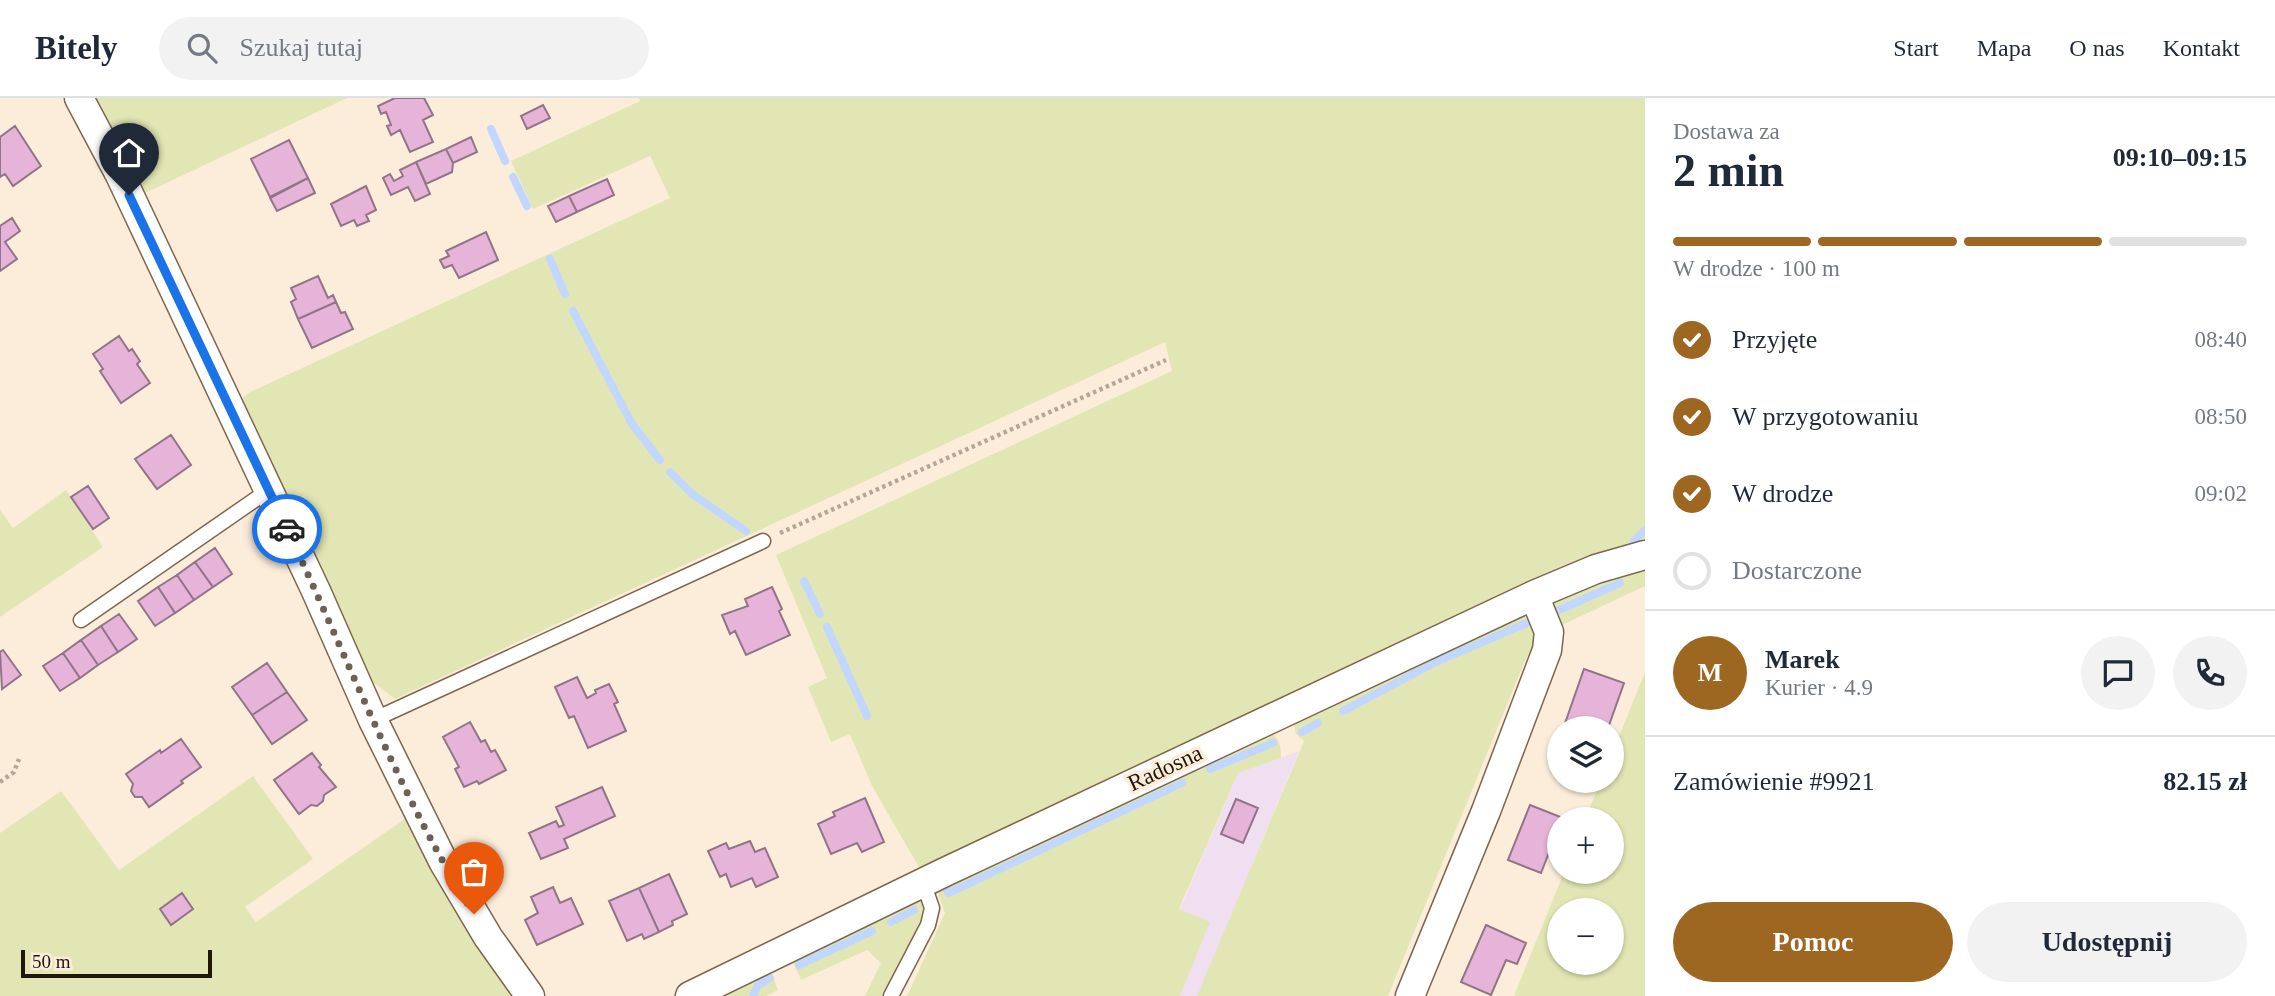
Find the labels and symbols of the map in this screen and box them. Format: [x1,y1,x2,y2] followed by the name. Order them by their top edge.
[99,123,159,195] pin
[252,494,322,564] courier
[1124,740,1206,796] street label: Radosna
[444,842,504,914] pin
[21,947,212,979] scale bar

